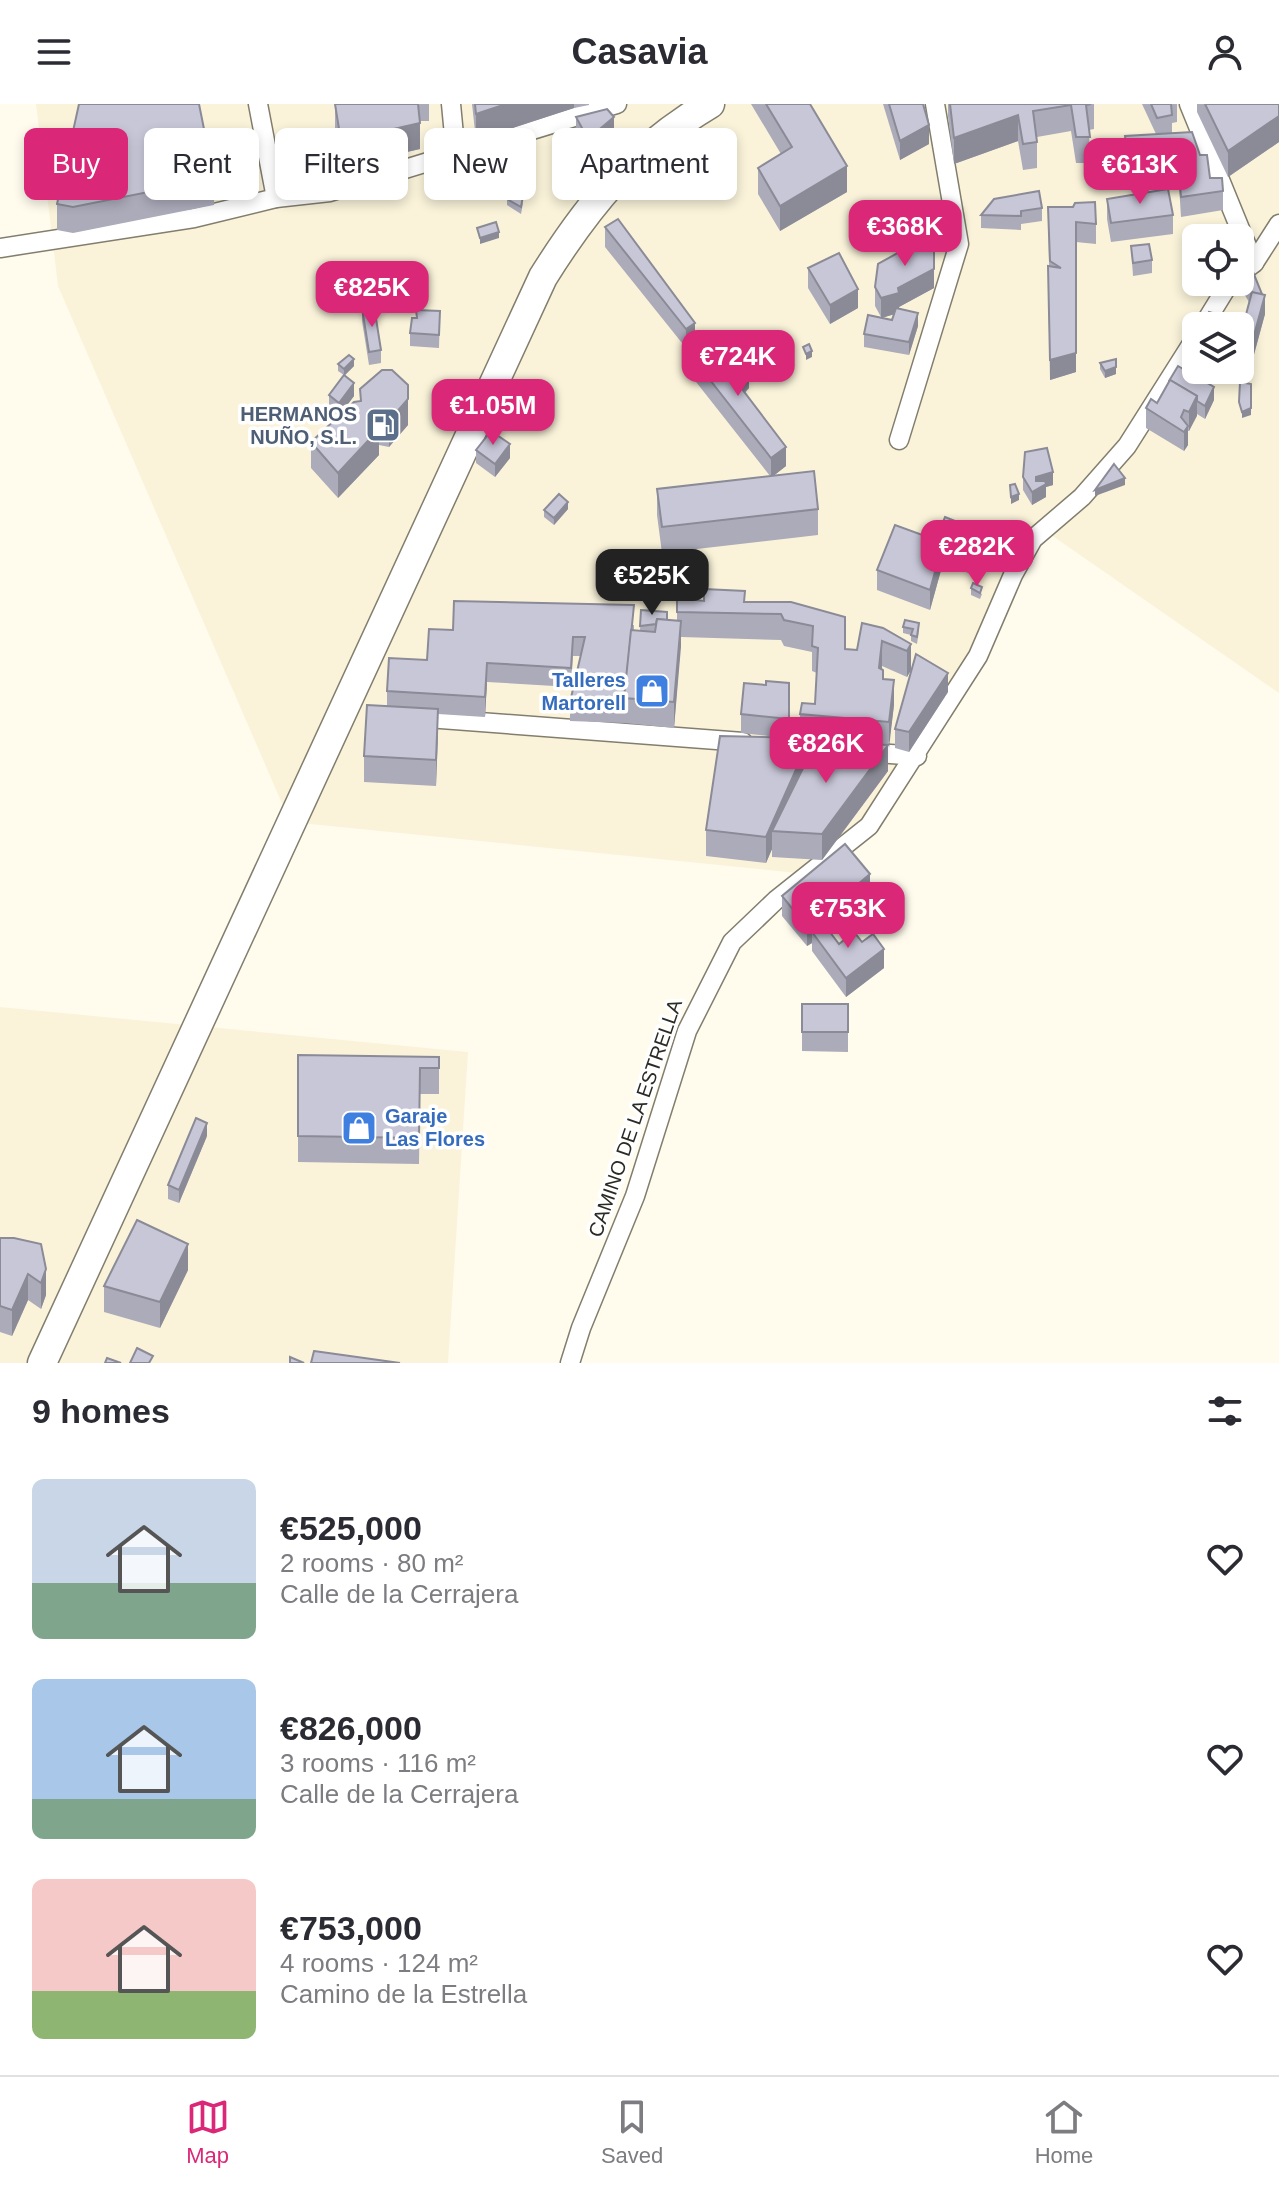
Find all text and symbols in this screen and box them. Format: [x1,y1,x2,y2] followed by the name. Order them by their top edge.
[32,30,76,74] icon: menu
[1203,30,1247,74] icon: person
[571,31,708,72] text: Casavia
[24,128,128,200] chip: Buy
[144,128,259,200] chip: Rent
[275,128,408,200] chip: Filters
[424,128,536,200] chip: New
[552,128,737,200] chip: Apartment
[1084,138,1196,206] pin: €613K
[1102,149,1178,179] text: €613K
[849,200,961,268] pin: €368K
[867,211,943,241] text: €368K
[1182,224,1254,384] map controls
[1182,224,1254,296] button: locate
[316,261,428,329] pin: €825K
[334,272,410,302] text: €825K
[1182,312,1254,384] button: layers
[682,330,794,398] pin: €724K
[700,341,776,371] text: €724K
[428,379,558,447] pin: €1.05M
[450,390,536,420] text: €1.05M
[240,403,357,448] place label: HERMANOS NUÑO, S.L.
[364,406,402,444] fuel station icon: HERMANOS NUÑO, S.L.
[921,520,1033,588] pin: €282K
[939,531,1015,561] text: €282K
[596,549,708,617] pin: €525K
[614,560,690,590] text: €525K
[542,669,626,714] place label: Talleres Martorell
[633,672,671,710] shop icon: Talleres Martorell
[770,717,882,785] pin: €826K
[788,728,864,758] text: €826K
[792,882,904,950] pin: €753K
[810,893,886,923] text: €753K
[584,996,686,1240] street label: CAMINO DE LA ESTRELLA
[385,1105,485,1150] place label: Garaje Las Flores
[340,1109,378,1147] shop icon: Garaje Las Flores
[1203,1389,1247,1433] icon: filters
[32,1392,170,1430] text: 9 homes
[280,1509,422,1547] text: €525,000
[96,1511,192,1607] icon: home
[1203,1537,1247,1581] icon: heart
[280,1548,464,1578] text: 2 rooms · 80 m²
[280,1579,518,1609] text: Calle de la Cerrajera
[280,1709,422,1747] text: €826,000
[96,1711,192,1807] icon: home
[1203,1737,1247,1781] icon: heart
[280,1748,476,1778] text: 3 rooms · 116 m²
[280,1779,518,1809] text: Calle de la Cerrajera
[280,1909,422,1947] text: €753,000
[96,1911,192,2007] icon: home
[1203,1937,1247,1981] icon: heart
[280,1948,478,1978] text: 4 rooms · 124 m²
[280,1979,527,2009] text: Camino de la Estrella
[186,2095,230,2169] tab: Map
[601,2095,663,2169] tab: Saved
[1035,2095,1093,2169] tab: Home

